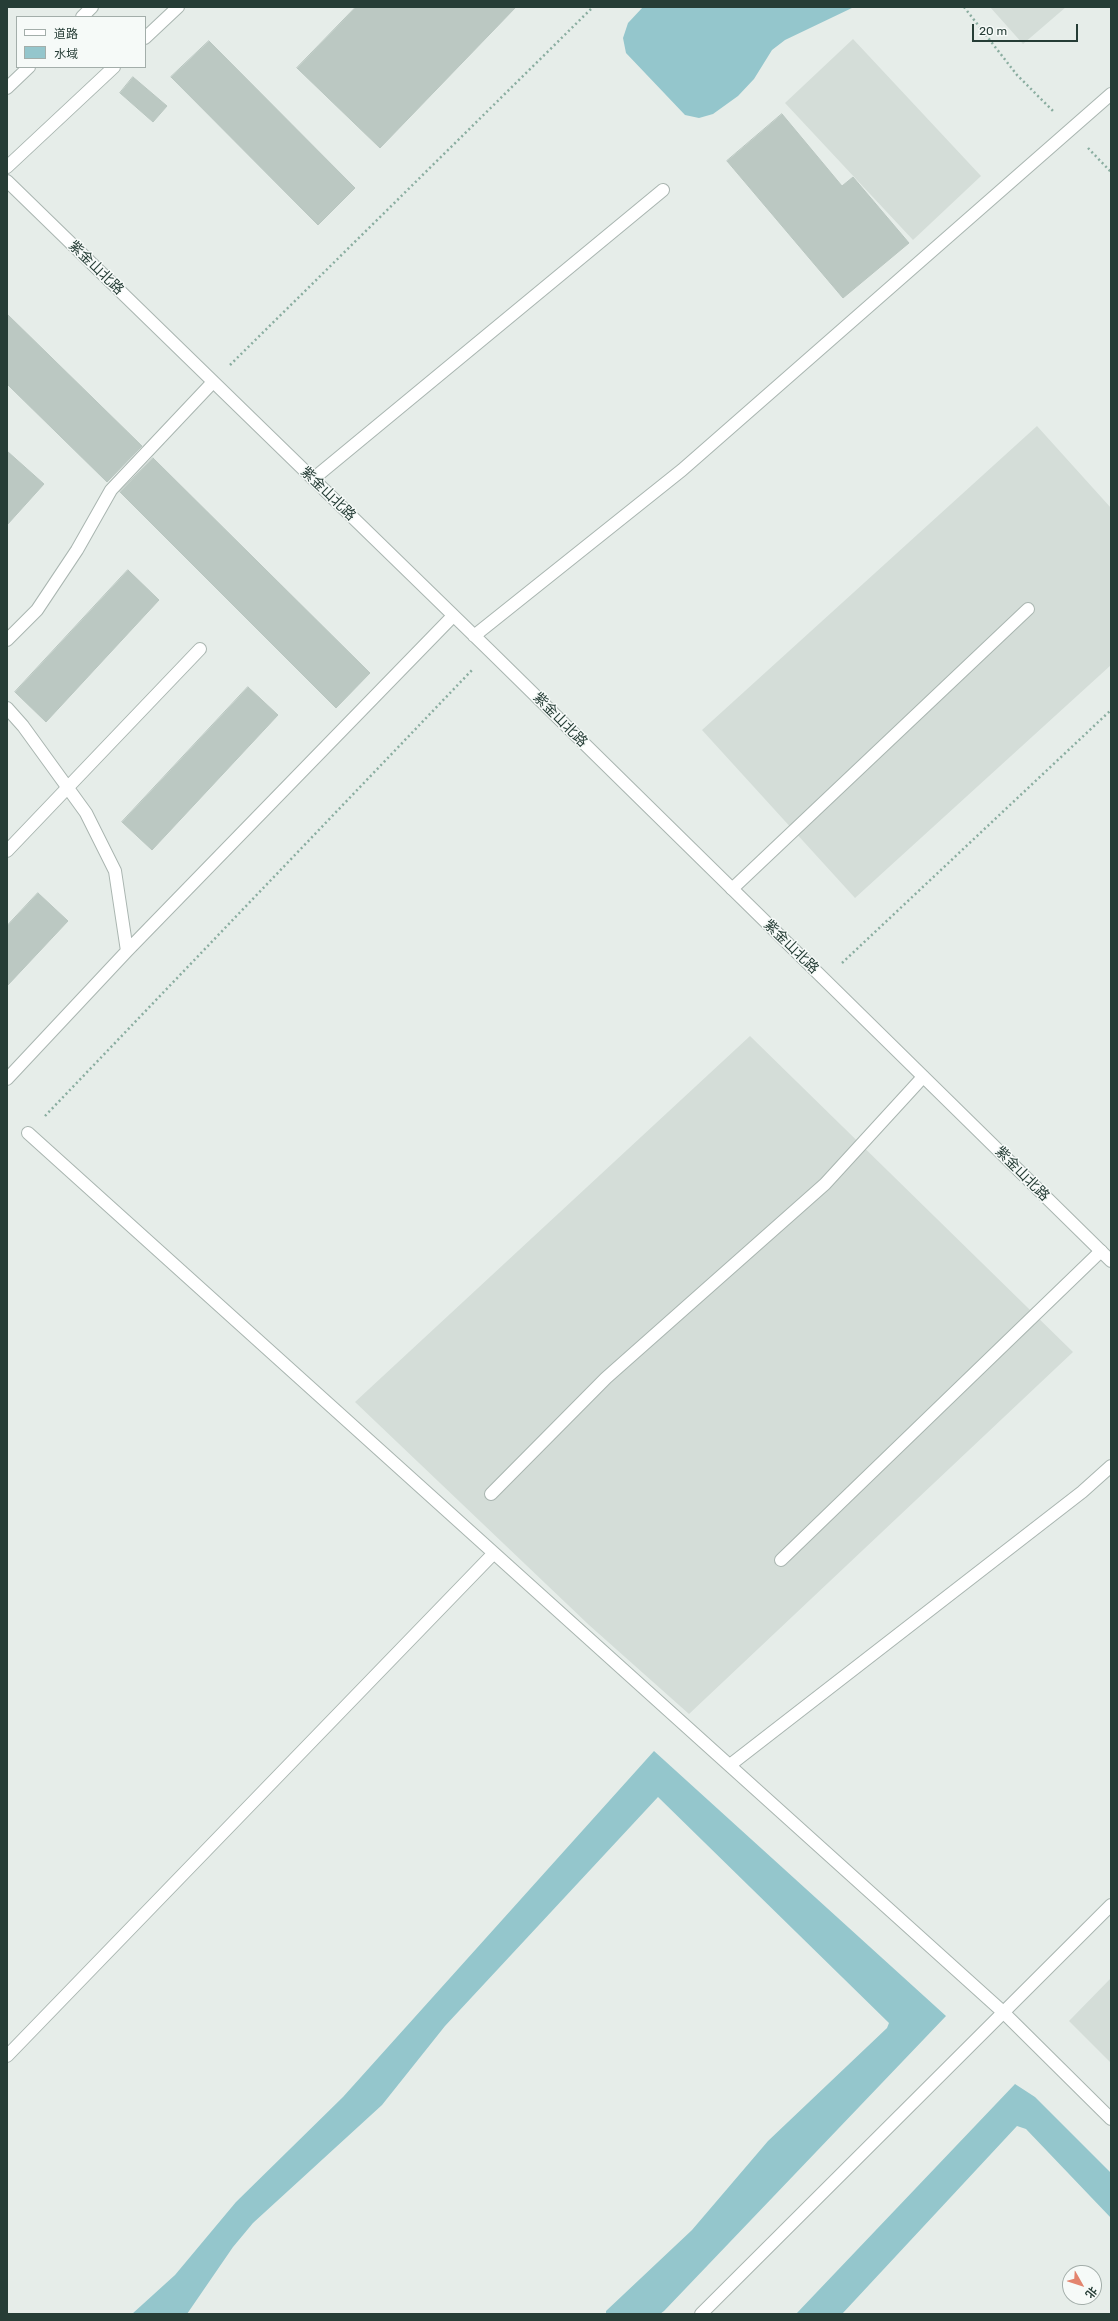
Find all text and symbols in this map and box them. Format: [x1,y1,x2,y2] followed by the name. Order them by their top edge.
[16,16,146,68] legend
[974,16,1080,42] scale bar
[979,24,1007,38] text: 20 m
[54,27,78,41] text: 道路
[54,47,78,61] text: 水域
[65,238,127,298] street label: 紫金山北路
[297,464,359,524] street label: 紫金山北路
[529,689,591,751] street label: 紫金山北路
[760,917,822,977] street label: 紫金山北路
[991,1143,1053,1205] street label: 紫金山北路
[1062,2265,1102,2305] north arrow
[1082,2284,1099,2301] text: 北

